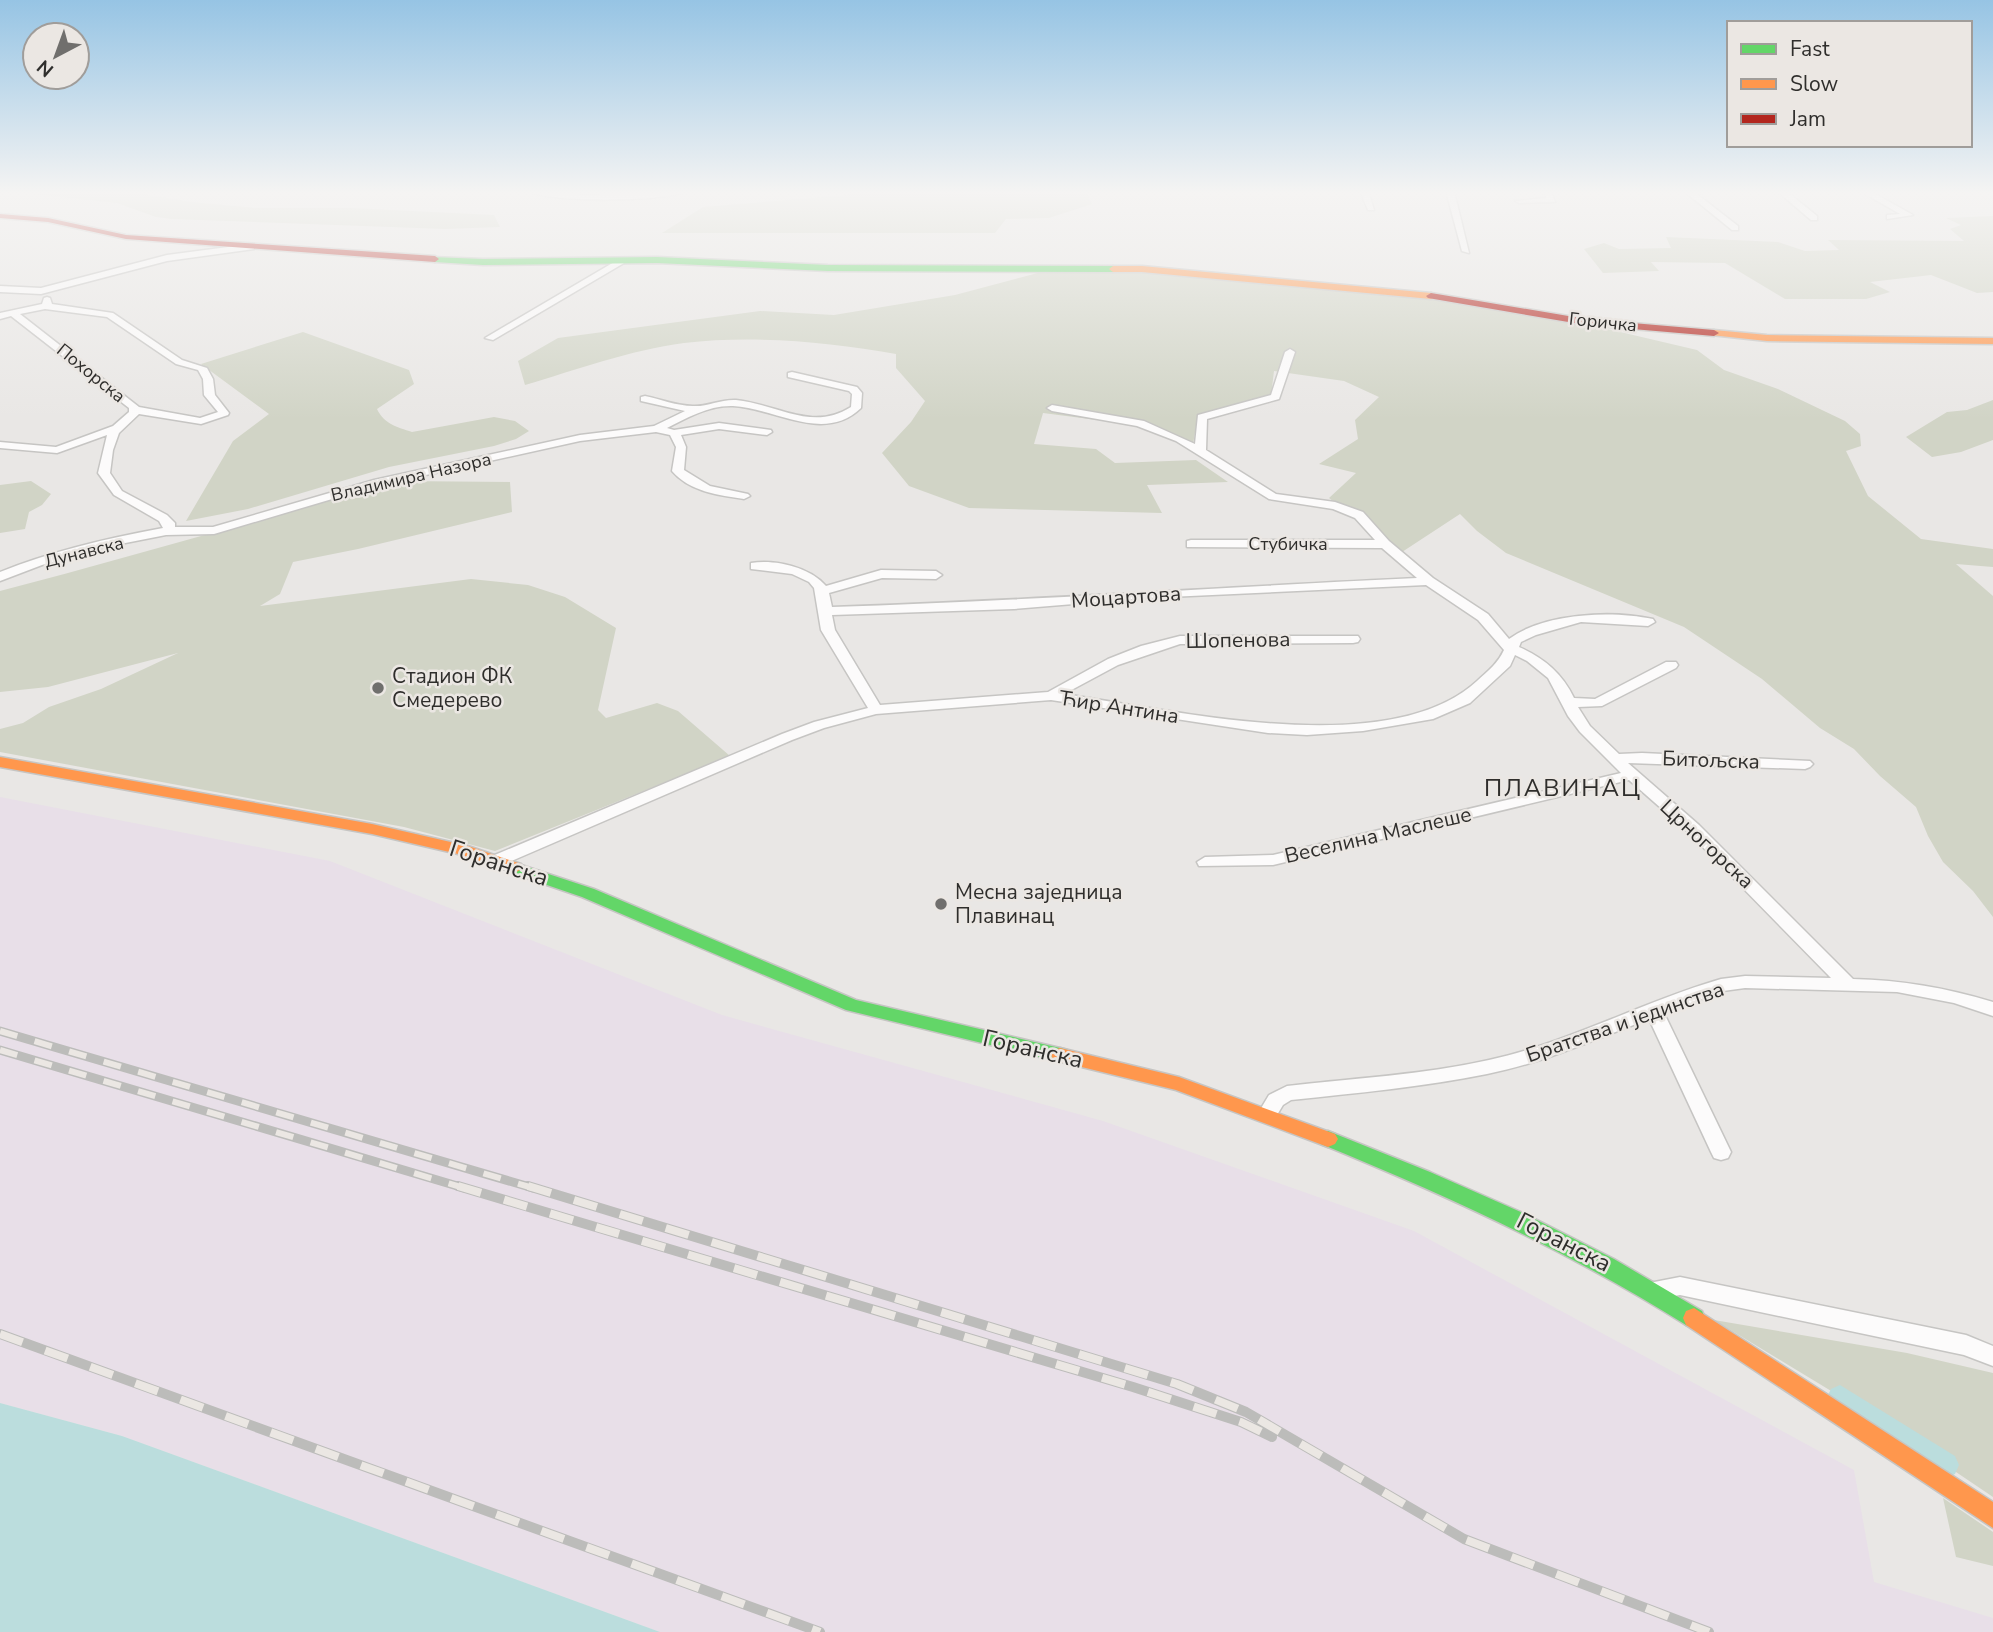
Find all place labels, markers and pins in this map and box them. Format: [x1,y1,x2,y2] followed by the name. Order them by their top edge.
[392,662,513,714] place label: Стадион ФК Смедерево
[370,680,386,696] marker: Стадион ФК Смедерево
[955,878,1123,930] place label: Месна заједница Плавинац
[933,896,949,912] marker: Месна заједница Плавинац

